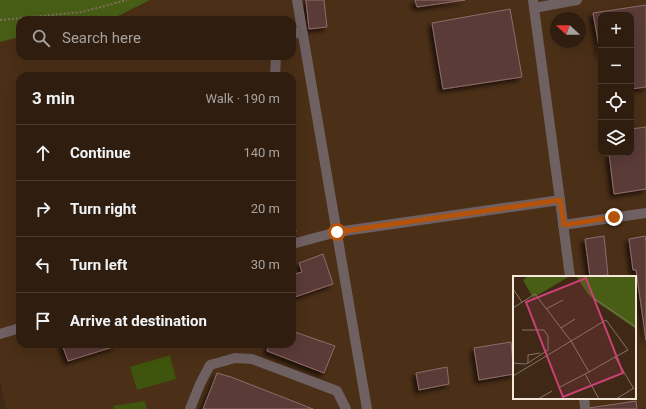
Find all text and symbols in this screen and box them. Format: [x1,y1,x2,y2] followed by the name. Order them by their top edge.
[550,12,586,48] north arrow
[598,12,634,156] map controls
[598,12,634,48] button: +
[16,16,296,60] search box
[30,27,52,49] icon: search
[62,29,141,47] text: Search here
[598,48,634,84] button: −
[598,84,634,120] button: locate
[32,88,75,108] text: 3 min
[205,91,280,106] text: Walk · 190 m
[598,120,634,156] button: layers
[32,142,54,164] icon: ahead
[70,144,131,162] text: Continue
[243,145,280,160] text: 140 m
[32,198,54,220] icon: right
[70,200,136,218] text: Turn right
[251,201,280,216] text: 20 m
[605,208,623,226] route end
[328,223,346,241] route start
[32,254,54,276] icon: left
[70,256,127,274] text: Turn left
[251,257,280,272] text: 30 m
[513,276,636,399] inset map
[32,310,54,332] icon: arrive
[70,312,207,330] text: Arrive at destination

